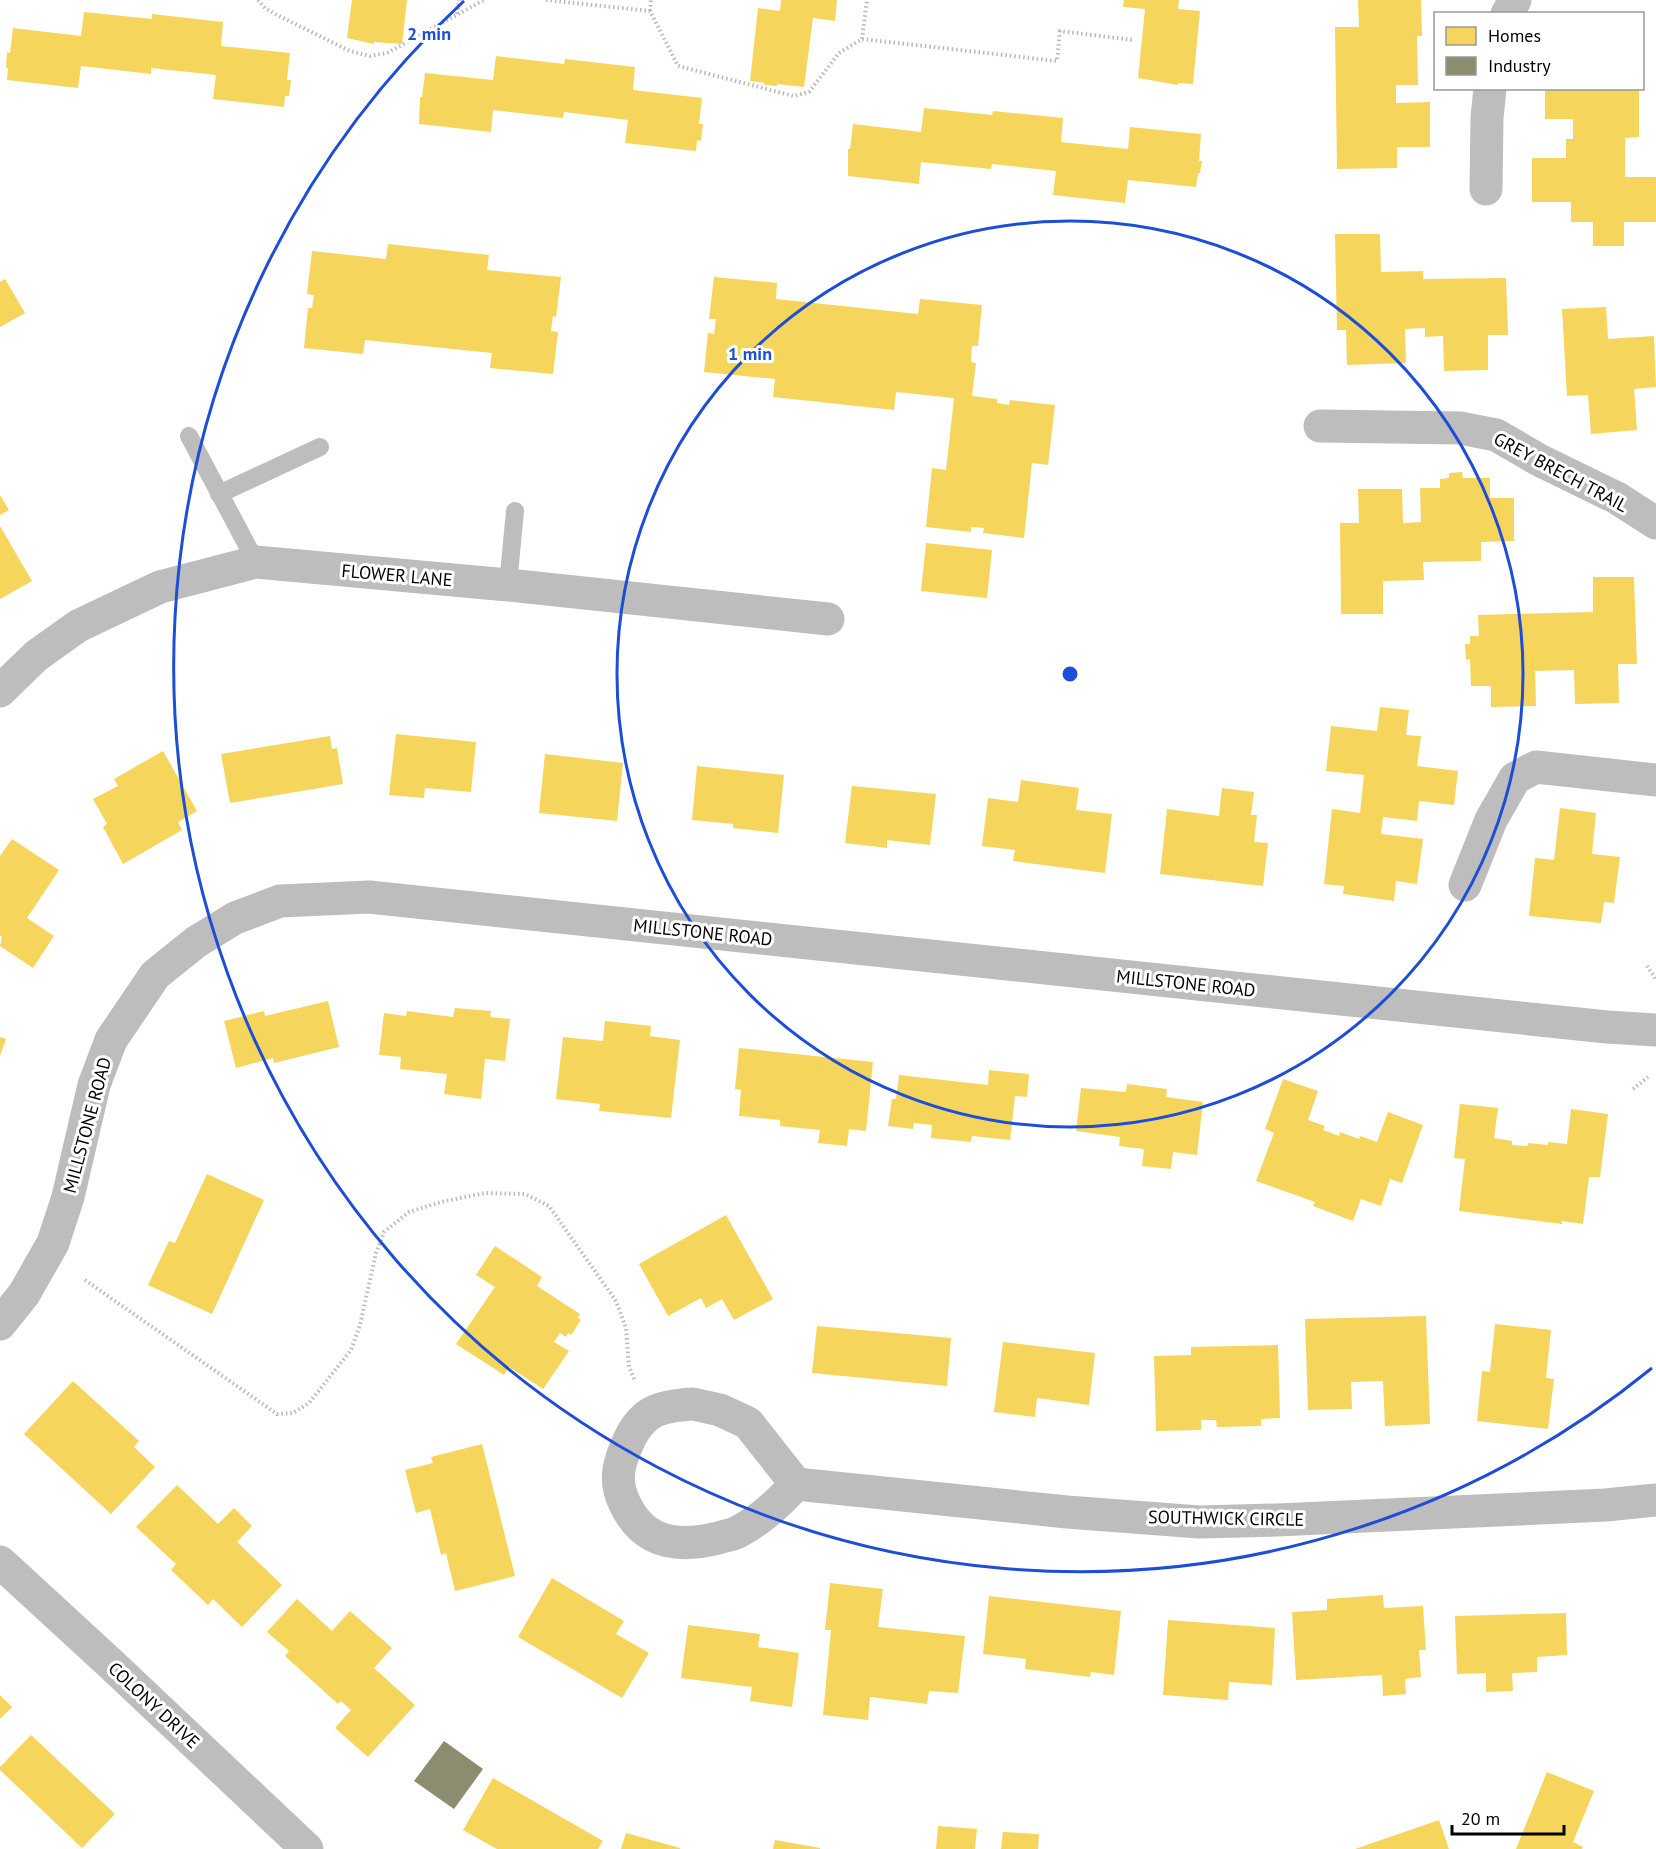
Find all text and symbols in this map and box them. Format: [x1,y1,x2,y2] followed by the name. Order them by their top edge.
[1434,12,1644,90] legend
[407,22,451,45] text: 2 min
[1488,24,1541,47] text: Homes
[1488,54,1551,77] text: Industry
[728,342,772,365] text: 1 min
[1490,427,1632,517] street label: GREY BRECH TRAIL
[341,559,453,591] street label: FLOWER LANE
[1060,664,1080,684] centre of rings
[632,913,774,951] street label: MILLSTONE ROAD
[1115,964,1257,1002] street label: MILLSTONE ROAD
[58,1055,116,1195] street label: MILLSTONE ROAD
[1148,1505,1304,1531] street label: SOUTHWICK CIRCLE
[103,1657,205,1753] street label: COLONY DRIVE
[1452,1798,1564,1836] scale bar
[1461,1807,1500,1830] text: 20 m

